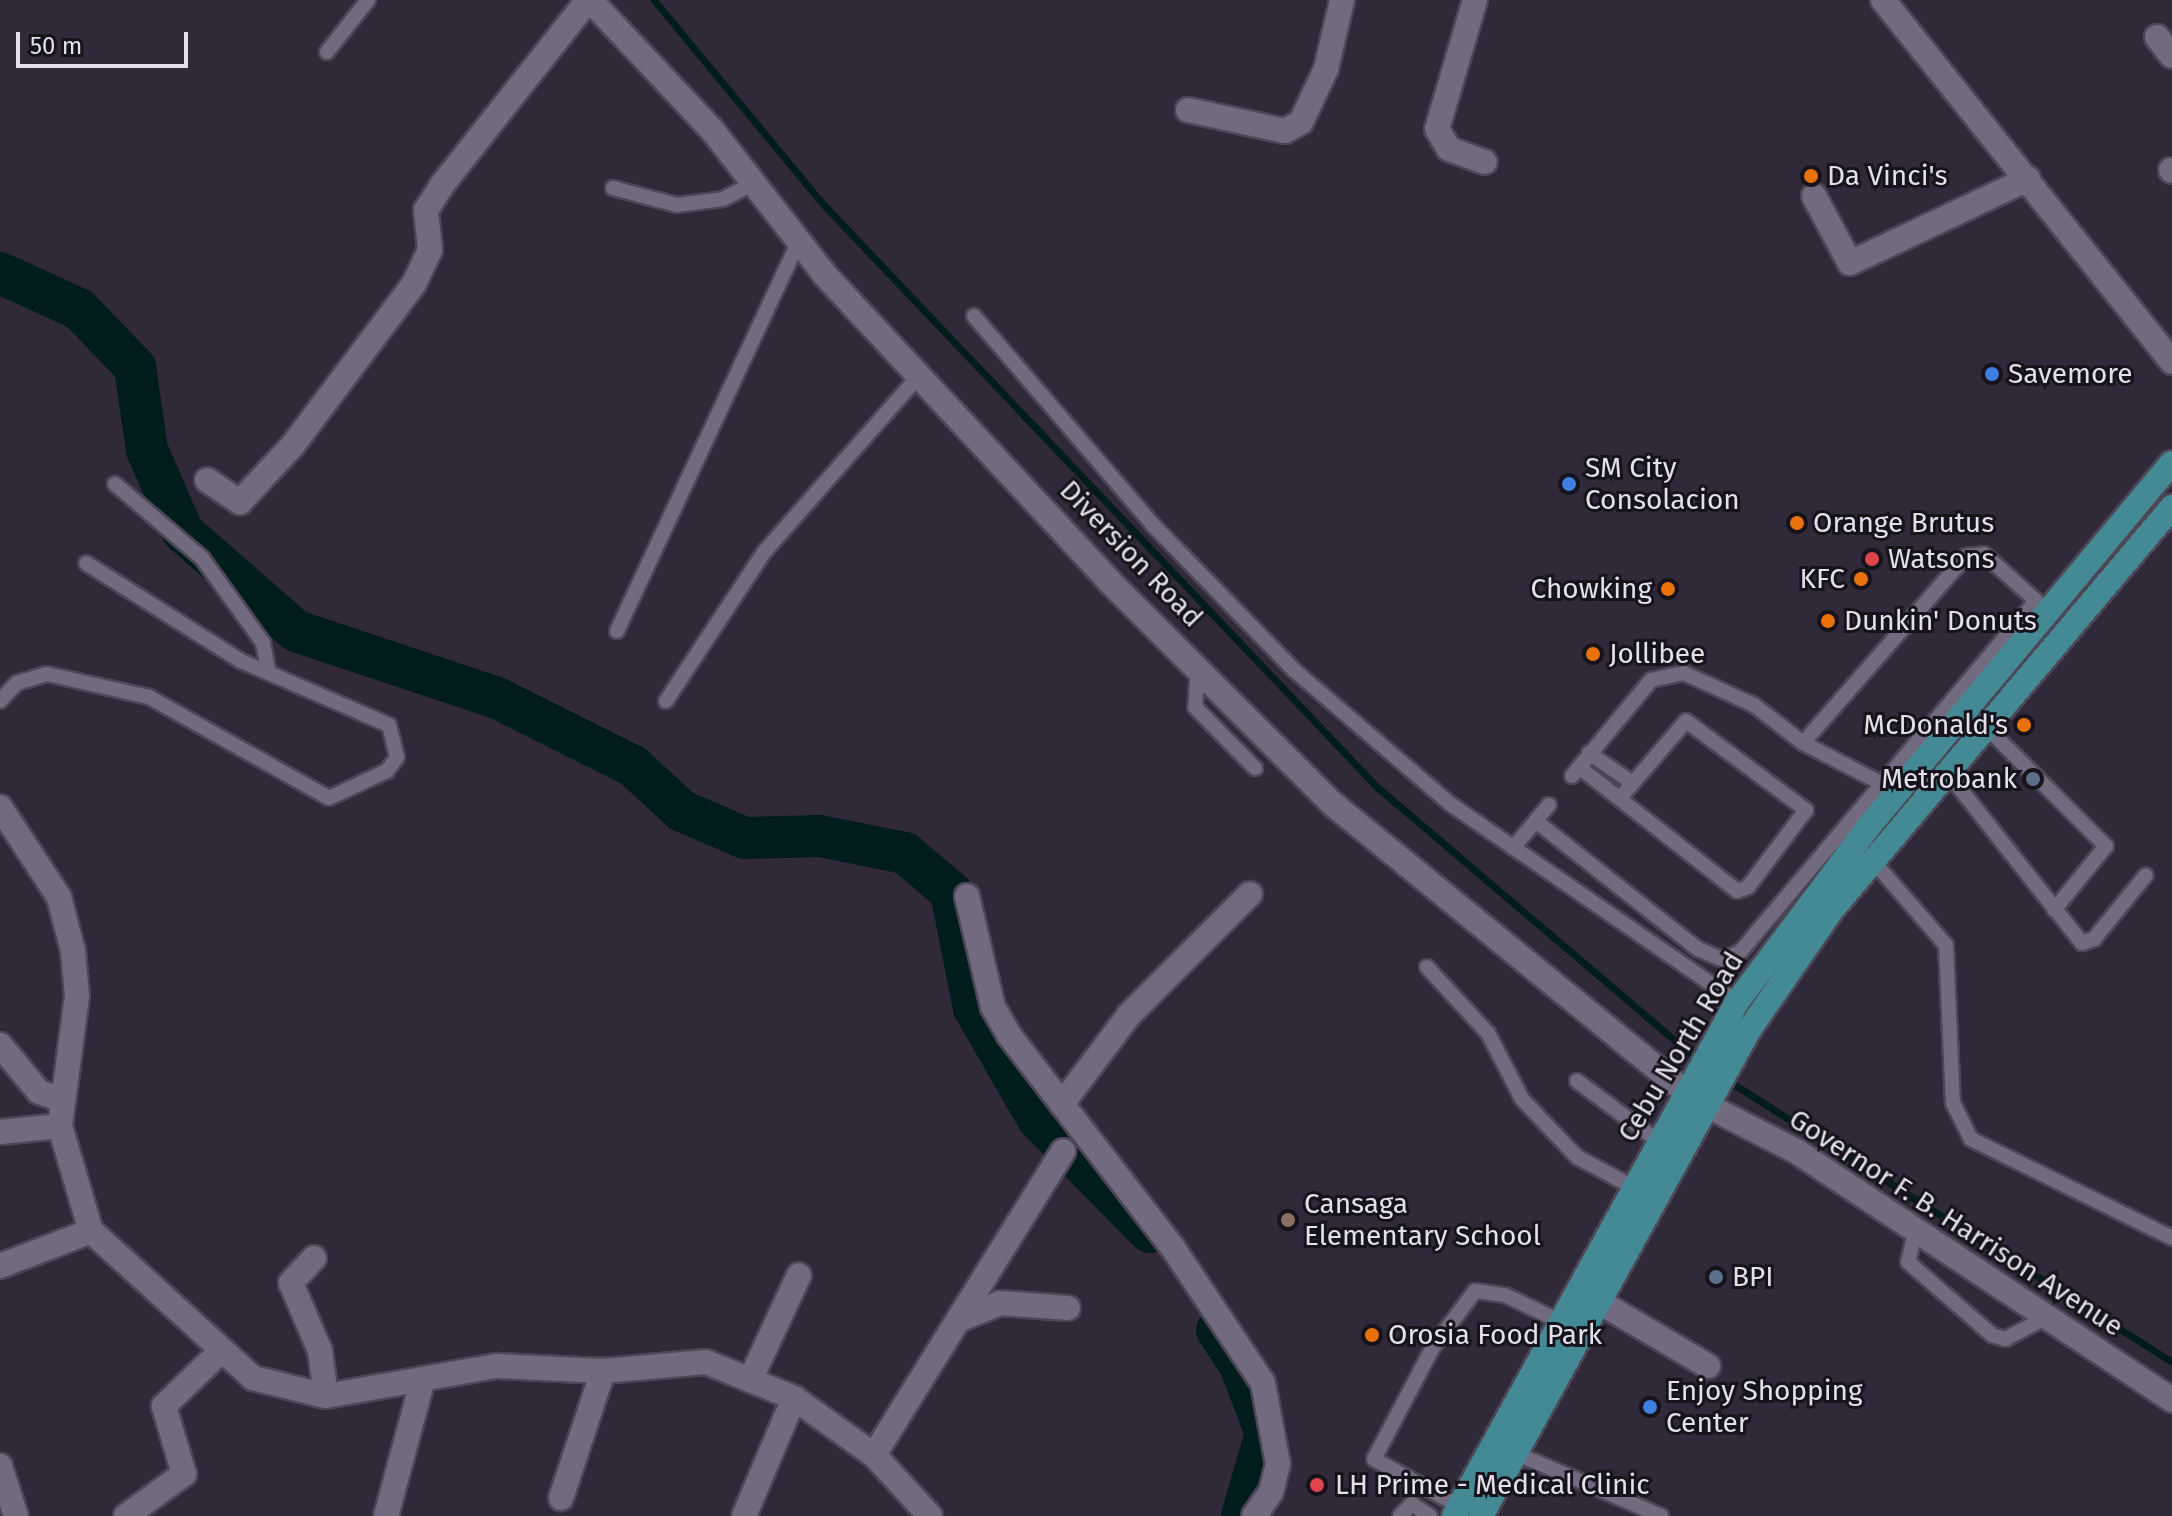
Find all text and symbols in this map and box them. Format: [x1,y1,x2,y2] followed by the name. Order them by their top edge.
[20,16,192,66] scale bar
[30,32,82,60] text: 50 m
[1827,159,1947,193] place label: Da Vinci's
[1802,167,1820,185] marker: Da Vinci's
[2008,357,2133,391] place label: Savemore
[1983,365,2001,383] marker: Savemore
[1585,451,1740,517] place label: SM City Consolacion
[1053,474,1209,634] street label: Diversion Road
[1560,475,1578,493] marker: SM City Consolacion
[1813,506,1994,540] place label: Orange Brutus
[1788,514,1806,532] marker: Orange Brutus
[1888,542,1995,576] place label: Watsons
[1863,550,1881,568] marker: Watsons
[1800,562,1845,596] place label: KFC
[1852,570,1870,588] marker: KFC
[1531,572,1652,606] place label: Chowking
[1659,580,1677,598] marker: Chowking
[1844,604,2037,638] place label: Dunkin' Donuts
[1819,612,1837,630] marker: Dunkin' Donuts
[1609,637,1705,671] place label: Jollibee
[1584,645,1602,663] marker: Jollibee
[1863,708,2008,742] place label: McDonald's
[2015,716,2033,734] marker: McDonald's
[1881,762,2017,796] place label: Metrobank
[2024,770,2042,788] marker: Metrobank
[1611,946,1751,1148] street label: Cebu North Road
[1783,1102,2129,1344] street label: Governor F. B. Harrison Avenue
[1304,1187,1541,1253] place label: Cansaga Elementary School
[1279,1211,1297,1229] marker: Cansaga Elementary School
[1732,1260,1774,1294] place label: BPI
[1707,1268,1725,1286] marker: BPI
[1388,1318,1602,1352] place label: Orosia Food Park
[1363,1326,1381,1344] marker: Orosia Food Park
[1666,1374,1863,1440] place label: Enjoy Shopping Center
[1641,1398,1659,1416] marker: Enjoy Shopping Center
[1335,1468,1650,1502] place label: LH Prime - Medical Clinic
[1306,1474,1328,1496] marker: LH Prime - Medical Clinic

